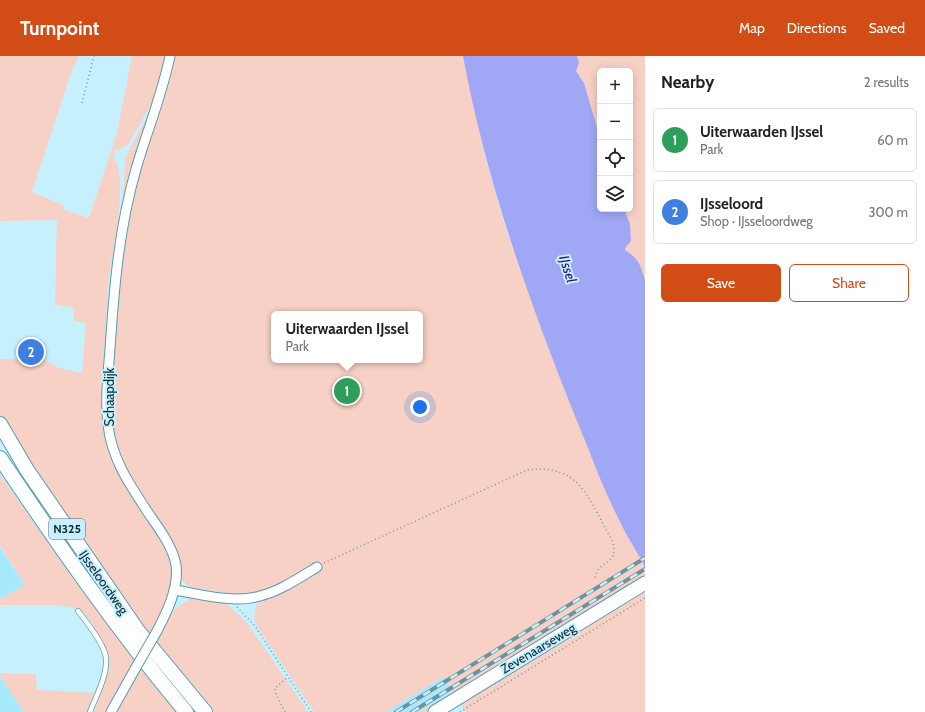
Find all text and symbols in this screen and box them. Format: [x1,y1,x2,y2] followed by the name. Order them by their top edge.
[20,17,99,40] text: Turnpoint
[739,19,765,37] text: Map
[787,19,847,37] text: Directions
[869,19,905,37] text: Saved
[597,68,633,212] map controls
[597,68,633,104] button: +
[661,72,714,92] text: Nearby
[864,74,909,90] text: 2 results
[597,104,633,140] button: −
[700,123,823,141] text: Uiterwaarden IJssel
[673,132,677,148] text: 1
[877,132,908,148] text: 60 m
[597,140,633,176] button: locate
[700,141,723,157] text: Park
[597,176,633,212] button: layers
[700,195,763,213] text: IJsseloord
[672,204,678,220] text: 2
[868,204,908,220] text: 300 m
[700,213,813,229] text: Shop · IJsseloordweg
[555,253,581,286] water label: IJssel
[661,264,781,302] button: Save
[789,264,909,302] button: Share
[271,311,423,363] popup
[285,320,409,338] text: Uiterwaarden IJssel
[18,337,44,367] pin: 2
[285,338,309,354] text: Park
[101,367,118,426] street label: Schaapdijk
[334,376,360,406] pin: 1
[410,397,430,417] your location
[49,519,85,539] road number: N325
[76,547,132,618] street label: IJsseloordweg
[498,619,579,677] street label: Zevenaarseweg

